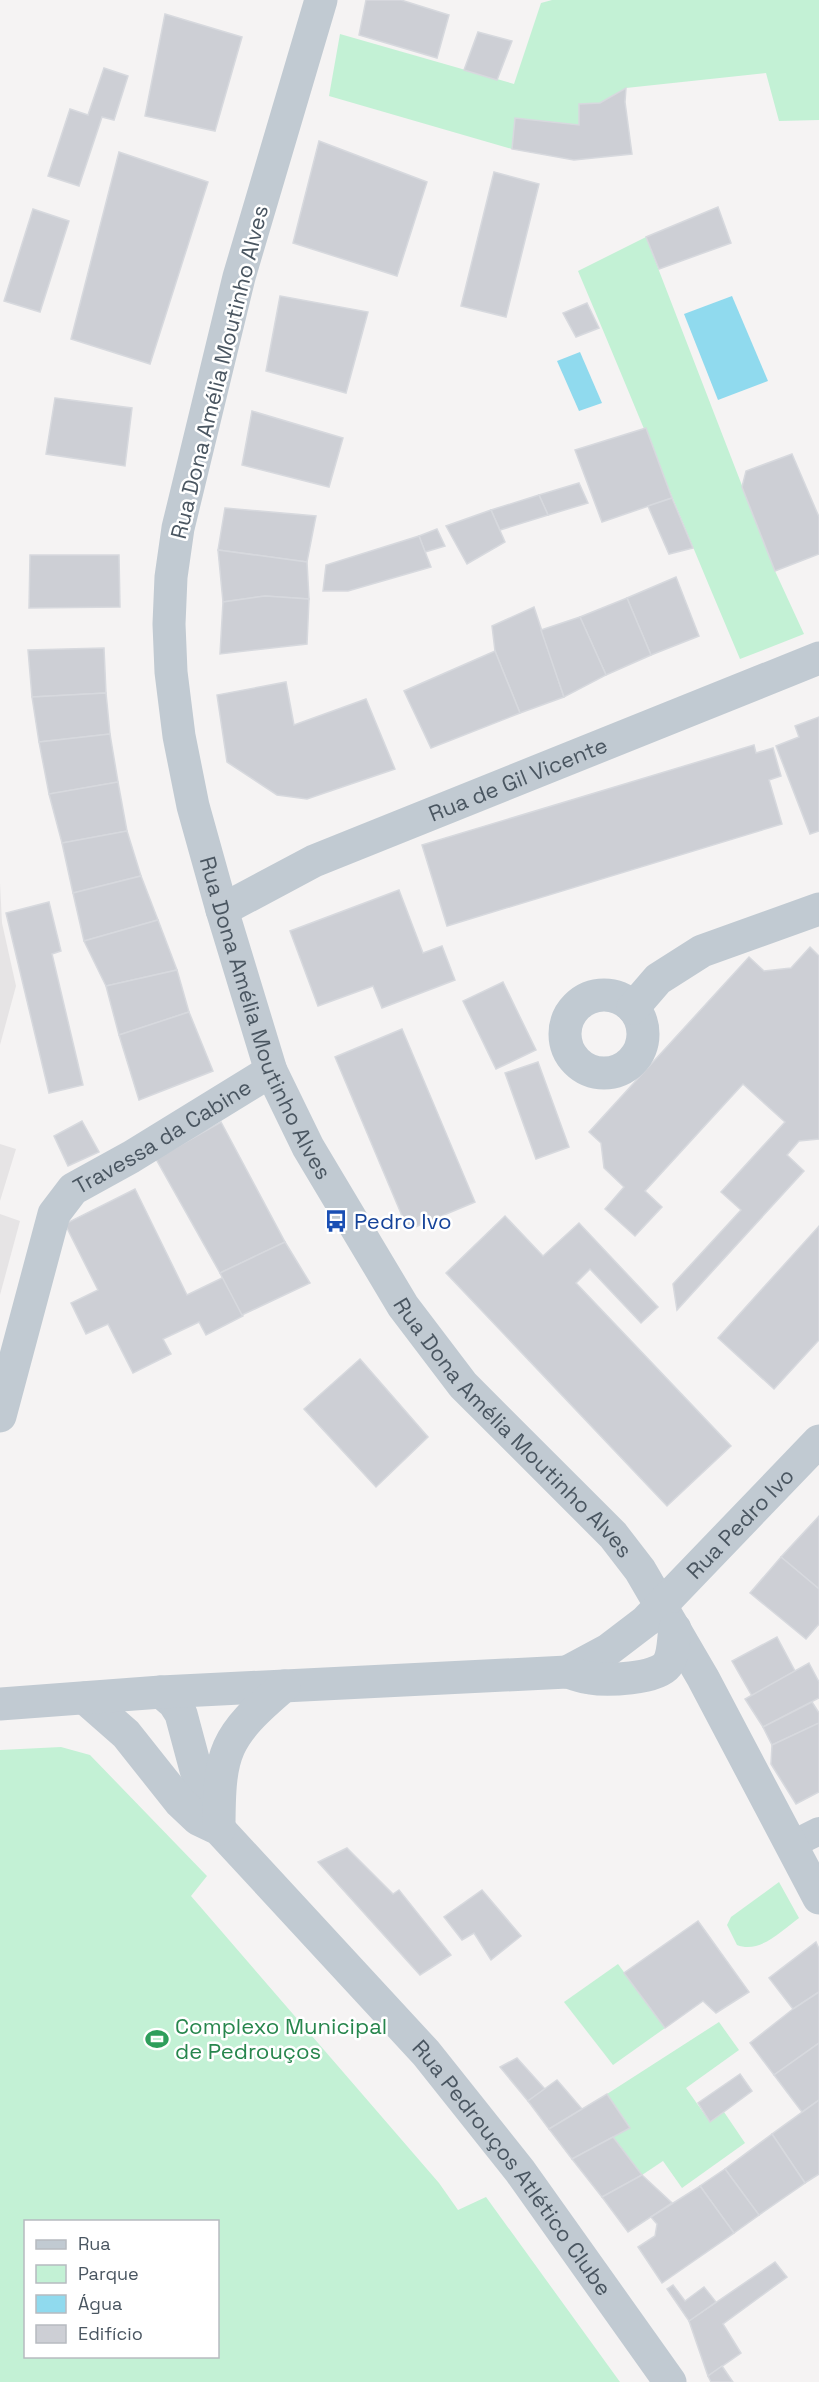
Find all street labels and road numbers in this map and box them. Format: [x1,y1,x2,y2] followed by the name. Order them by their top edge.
[164,202,274,542] street label: Rua Dona Amélia Moutinho Alves
[424,731,611,828] street label: Rua de Gil Vicente
[194,853,338,1184] street label: Rua Dona Amélia Moutinho Alves
[68,1073,256,1200] street label: Travessa da Cabine
[387,1293,639,1563] street label: Rua Dona Amélia Moutinho Alves
[680,1462,800,1585] street label: Rua Pedro Ivo
[407,2034,618,2301] street label: Rua Pedrouços Atlético Clube

